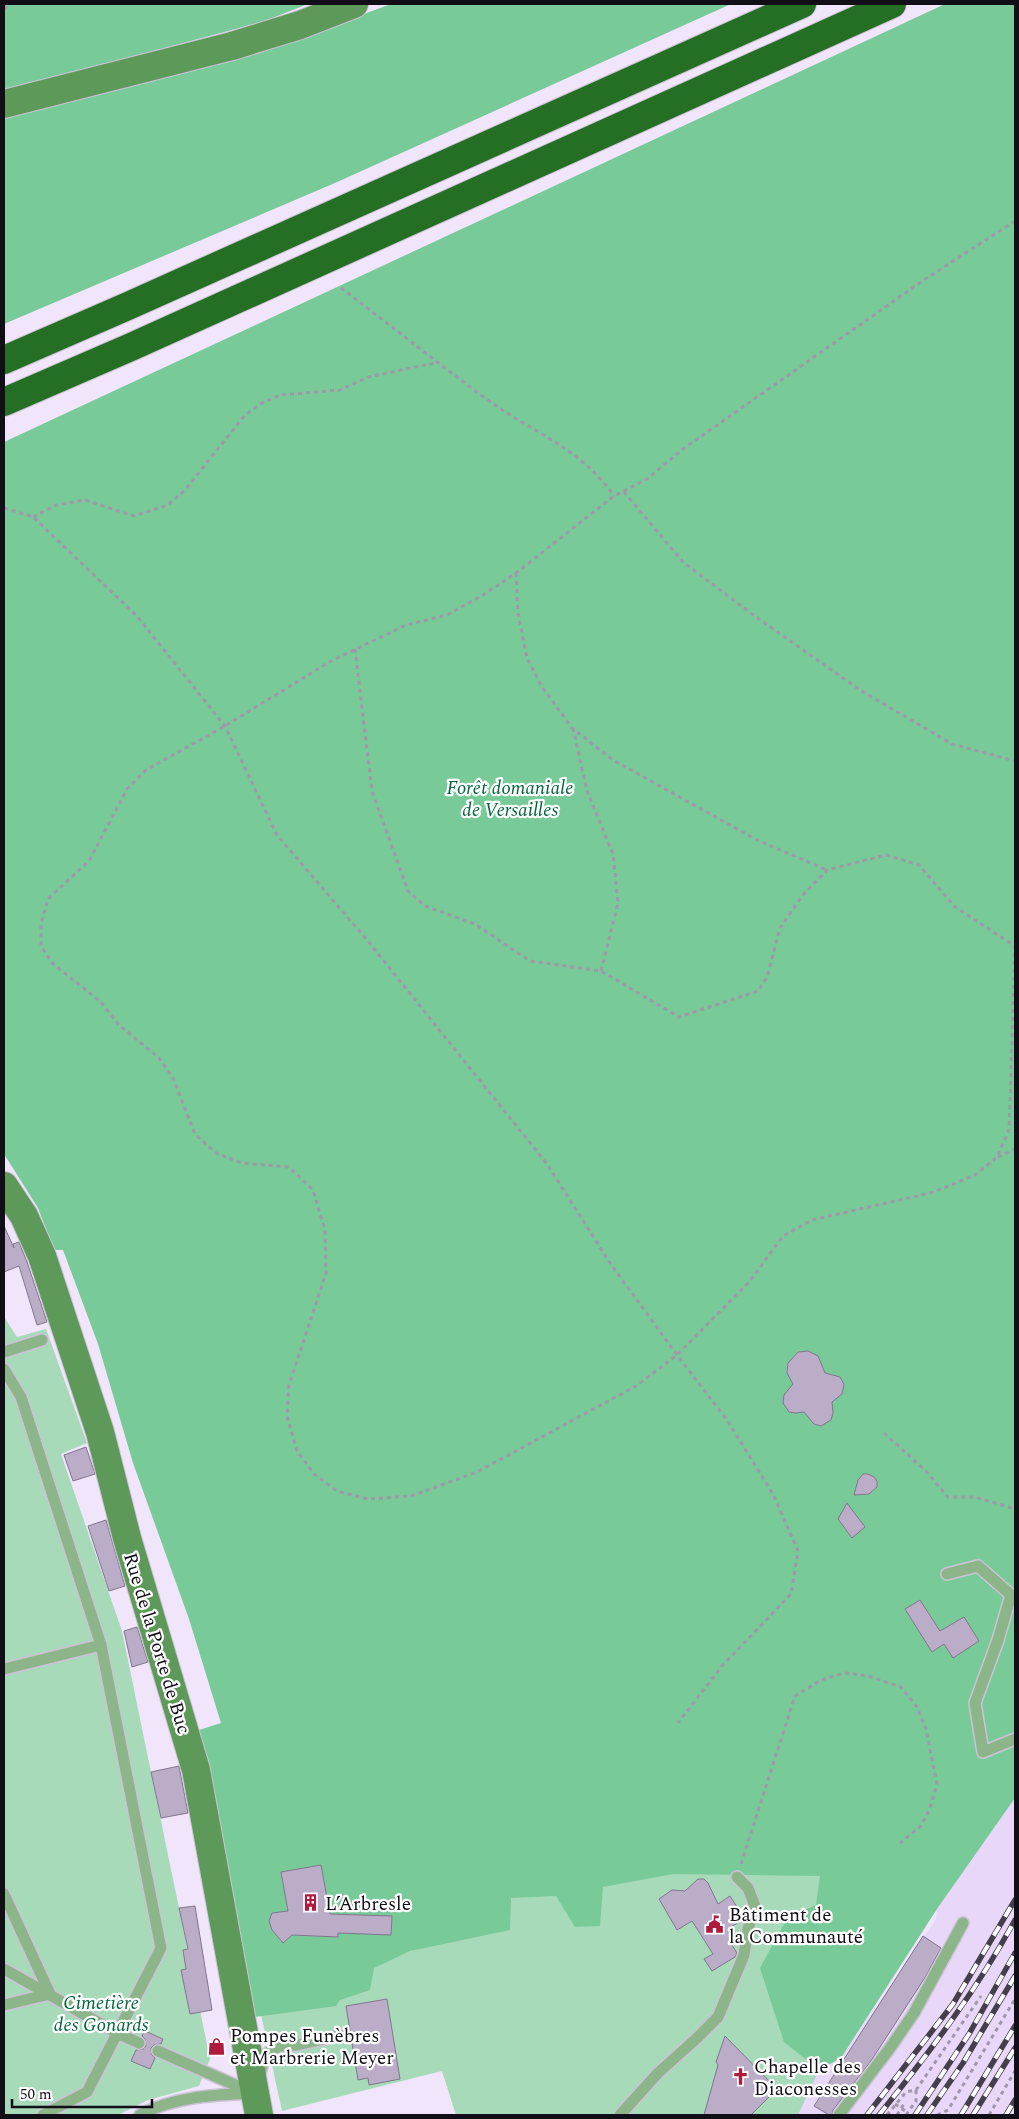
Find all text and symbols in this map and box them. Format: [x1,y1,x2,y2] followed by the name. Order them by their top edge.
[447,774,573,825] park label: Forêt domaniale de Versailles
[115,1549,198,1738] street label: Rue de la Porte de Buc
[325,1890,411,1919] place label: L’Arbresle
[301,1893,321,1913] building icon: L’Arbresle
[729,1901,863,1952] place label: Bâtiment de la Communauté
[705,1915,725,1935] public building icon: Bâtiment de la Communauté
[54,1989,149,2040] park label: Cimetière des Gonards
[230,2022,394,2073] place label: Pompes Funèbres et Marbrerie Meyer
[206,2036,226,2056] shop icon: Pompes Funèbres et Marbrerie Meyer
[754,2053,861,2104] place label: Chapelle des Diaconesses
[730,2067,750,2087] church icon: Chapelle des Diaconesses
[12,2076,152,2108] scale bar
[20,2083,52,2106] text: 50 m

